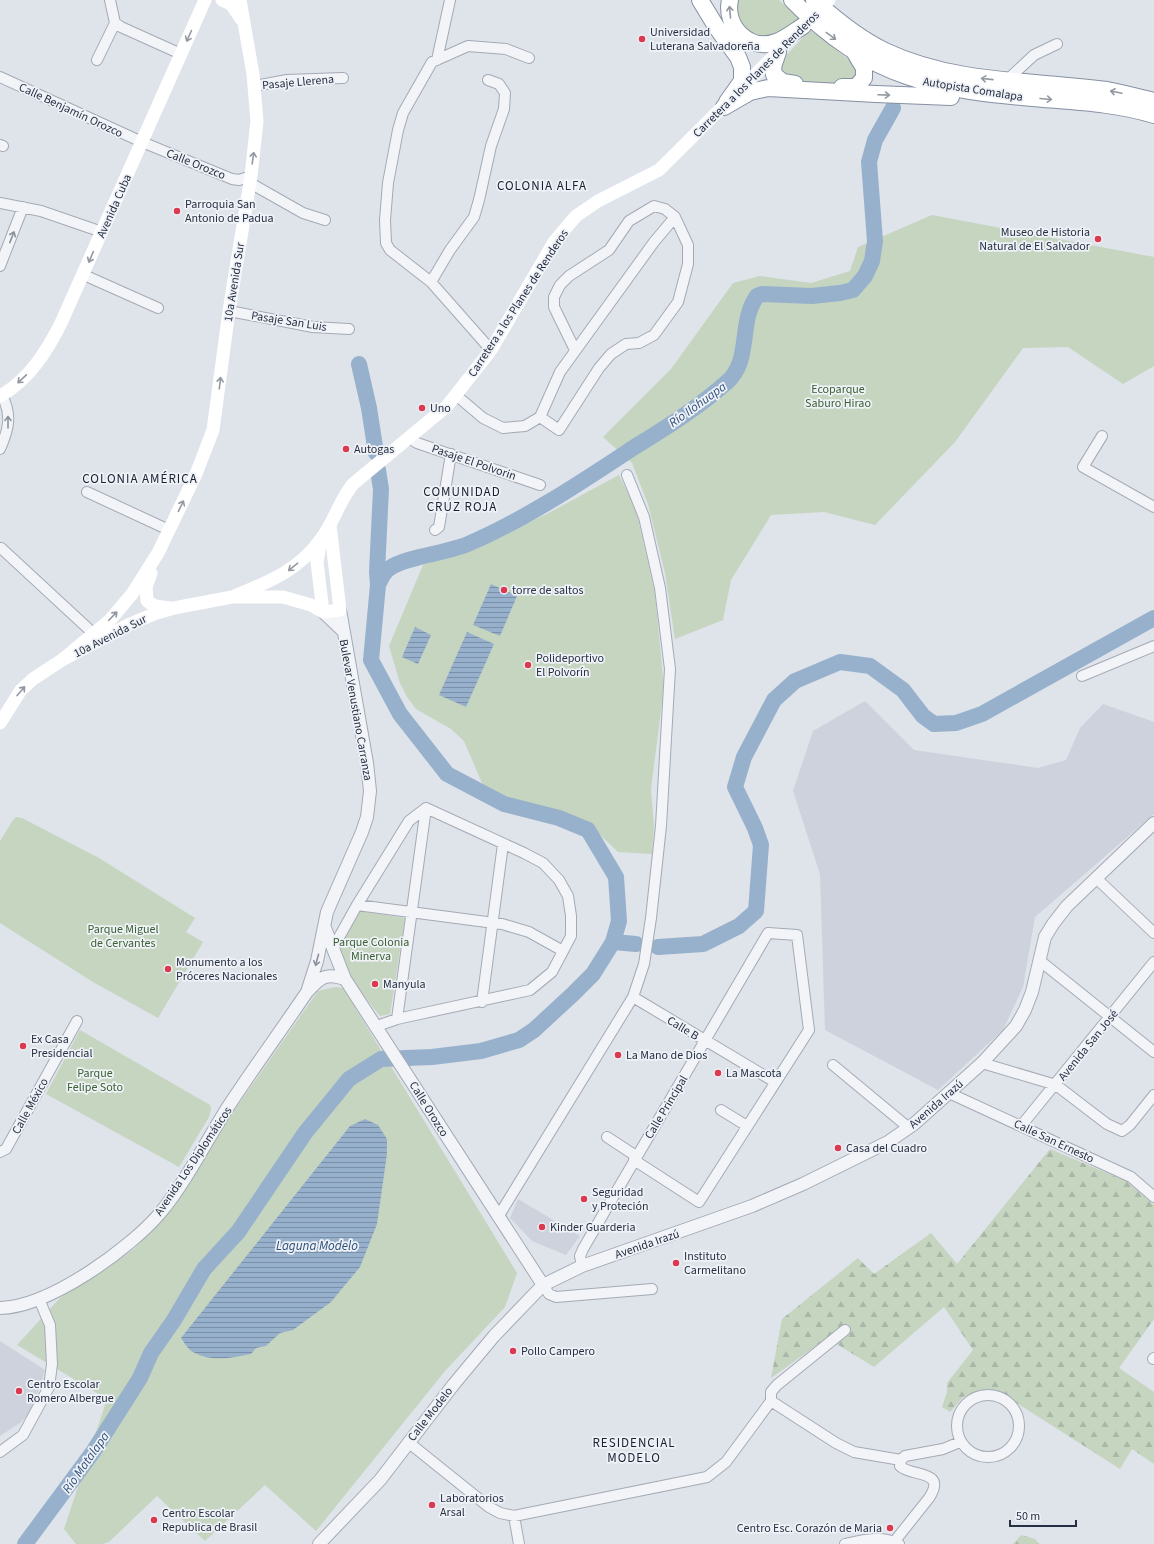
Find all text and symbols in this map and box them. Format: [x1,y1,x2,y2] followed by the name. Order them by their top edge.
[726,6,733,19] one-way arrow
[689,7,823,141] street label: Carretera a los Planes de Renderos
[650,24,760,55] place label: Universidad Luterana Salvadoreña
[185,29,192,41] one-way arrow
[825,32,836,40] one-way arrow
[637,34,647,44] marker: Universidad Luterana Salvadoreña
[261,71,335,94] street label: Pasaje Llerena
[922,73,1024,106] street label: Autopista Comalapa
[981,75,994,82] one-way arrow
[16,79,126,142] street label: Calle Benjamín Orozco
[1110,88,1123,96] one-way arrow
[877,91,890,98] one-way arrow
[1039,96,1052,103] one-way arrow
[164,145,228,184] street label: Calle Orozco
[249,152,257,165] one-way arrow
[93,172,136,241] street label: Avenida Cuba
[497,177,587,195] district label: COLONIA ALFA
[185,196,273,227] place label: Parroquia San Antonio de Padua
[172,206,182,216] marker: Parroquia San Antonio de Padua
[979,224,1091,255] place label: Museo de Historia Natural de El Salvador
[464,226,573,380] street label: Carretera a los Planes de Renderos
[9,230,16,243] one-way arrow
[1093,234,1103,244] marker: Museo de Historia Natural de El Salvador
[220,240,249,323] street label: 10a Avenida Sur
[87,251,95,263] one-way arrow
[250,307,328,336] street label: Pasaje San Luis
[17,374,27,384] one-way arrow
[216,377,224,390] one-way arrow
[665,378,730,432] water label: Río Ilohuapa
[805,381,871,412] park label: Ecoparque Saburo Hirao
[430,400,451,417] place label: Uno
[417,403,427,413] marker: Uno
[4,416,12,429] one-way arrow
[429,440,518,485] street label: Pasaje El Polvorin
[354,441,394,458] place label: Autogas
[341,444,351,454] marker: Autogas
[82,470,198,488] district label: COLONIA AMÉRICA
[423,483,501,516] district label: COMUNIDAD CRUZ ROJA
[178,500,185,512] one-way arrow
[288,563,299,572] one-way arrow
[512,582,584,599] place label: torre de saltos
[499,585,509,595] marker: torre de saltos
[71,610,150,662] street label: 10a Avenida Sur
[108,611,118,621] one-way arrow
[335,638,376,782] street label: Bulevar Venustiano Carranza
[536,650,604,681] place label: Polideportivo El Polvorín
[523,660,533,670] marker: Polideportivo El Polvorín
[16,686,26,696] one-way arrow
[87,921,159,952] park label: Parque Miguel de Cervantes
[333,934,409,965] park label: Parque Colonia Minerva
[176,954,277,985] place label: Monumento a los Próceres Nacionales
[312,954,320,967] one-way arrow
[163,964,173,974] marker: Monumento a los Próceres Nacionales
[383,976,426,993] place label: Manyula
[370,979,380,989] marker: Manyula
[1054,1006,1122,1085] street label: Avenida San José
[664,1012,702,1045] street label: Calle B
[31,1031,92,1062] place label: Ex Casa Presidencial
[18,1041,28,1051] marker: Ex Casa Presidencial
[626,1047,707,1064] place label: La Mano de Dios
[613,1050,623,1060] marker: La Mano de Dios
[67,1065,123,1096] park label: Parque Felipe Soto
[726,1065,781,1082] place label: La Mascota
[713,1068,723,1078] marker: La Mascota
[641,1072,692,1142] street label: Calle Principal
[8,1075,53,1137] street label: Calle México
[905,1076,967,1133] street label: Avenida Irazú
[405,1078,452,1140] street label: Calle Orozco
[151,1103,236,1219] street label: Avenida Los Diplomáticos
[1011,1115,1097,1168] street label: Calle San Ernesto
[846,1140,927,1157] place label: Casa del Cuadro
[833,1143,843,1153] marker: Casa del Cuadro
[592,1184,648,1215] place label: Seguridad y Proteción
[579,1194,589,1204] marker: Seguridad y Proteción
[550,1219,635,1236] place label: Kinder Guarderia
[537,1222,547,1232] marker: Kinder Guarderia
[613,1226,682,1263] street label: Avenida Irazú
[276,1237,358,1255] water label: Laguna Modelo
[684,1248,746,1279] place label: Instituto Carmelitano
[671,1258,681,1268] marker: Instituto Carmelitano
[521,1343,595,1360] place label: Pollo Campero
[508,1346,518,1356] marker: Pollo Campero
[27,1376,114,1407] place label: Centro Escolar Romero Albergue
[404,1384,457,1445] street label: Calle Modelo
[14,1386,24,1396] marker: Centro Escolar Romero Albergue
[58,1428,114,1497] water label: Río Matalapa
[592,1434,676,1467] district label: RESIDENCIAL MODELO
[440,1490,504,1521] place label: Laboratorios Arsal
[427,1500,437,1510] marker: Laboratorios Arsal
[1010,1502,1076,1528] scale bar
[162,1505,257,1536] place label: Centro Escolar Republica de Brasil
[1016,1508,1040,1525] text: 50 m
[149,1515,159,1525] marker: Centro Escolar Republica de Brasil
[737,1520,882,1537] place label: Centro Esc. Corazón de Maria
[885,1523,895,1533] marker: Centro Esc. Corazón de Maria

